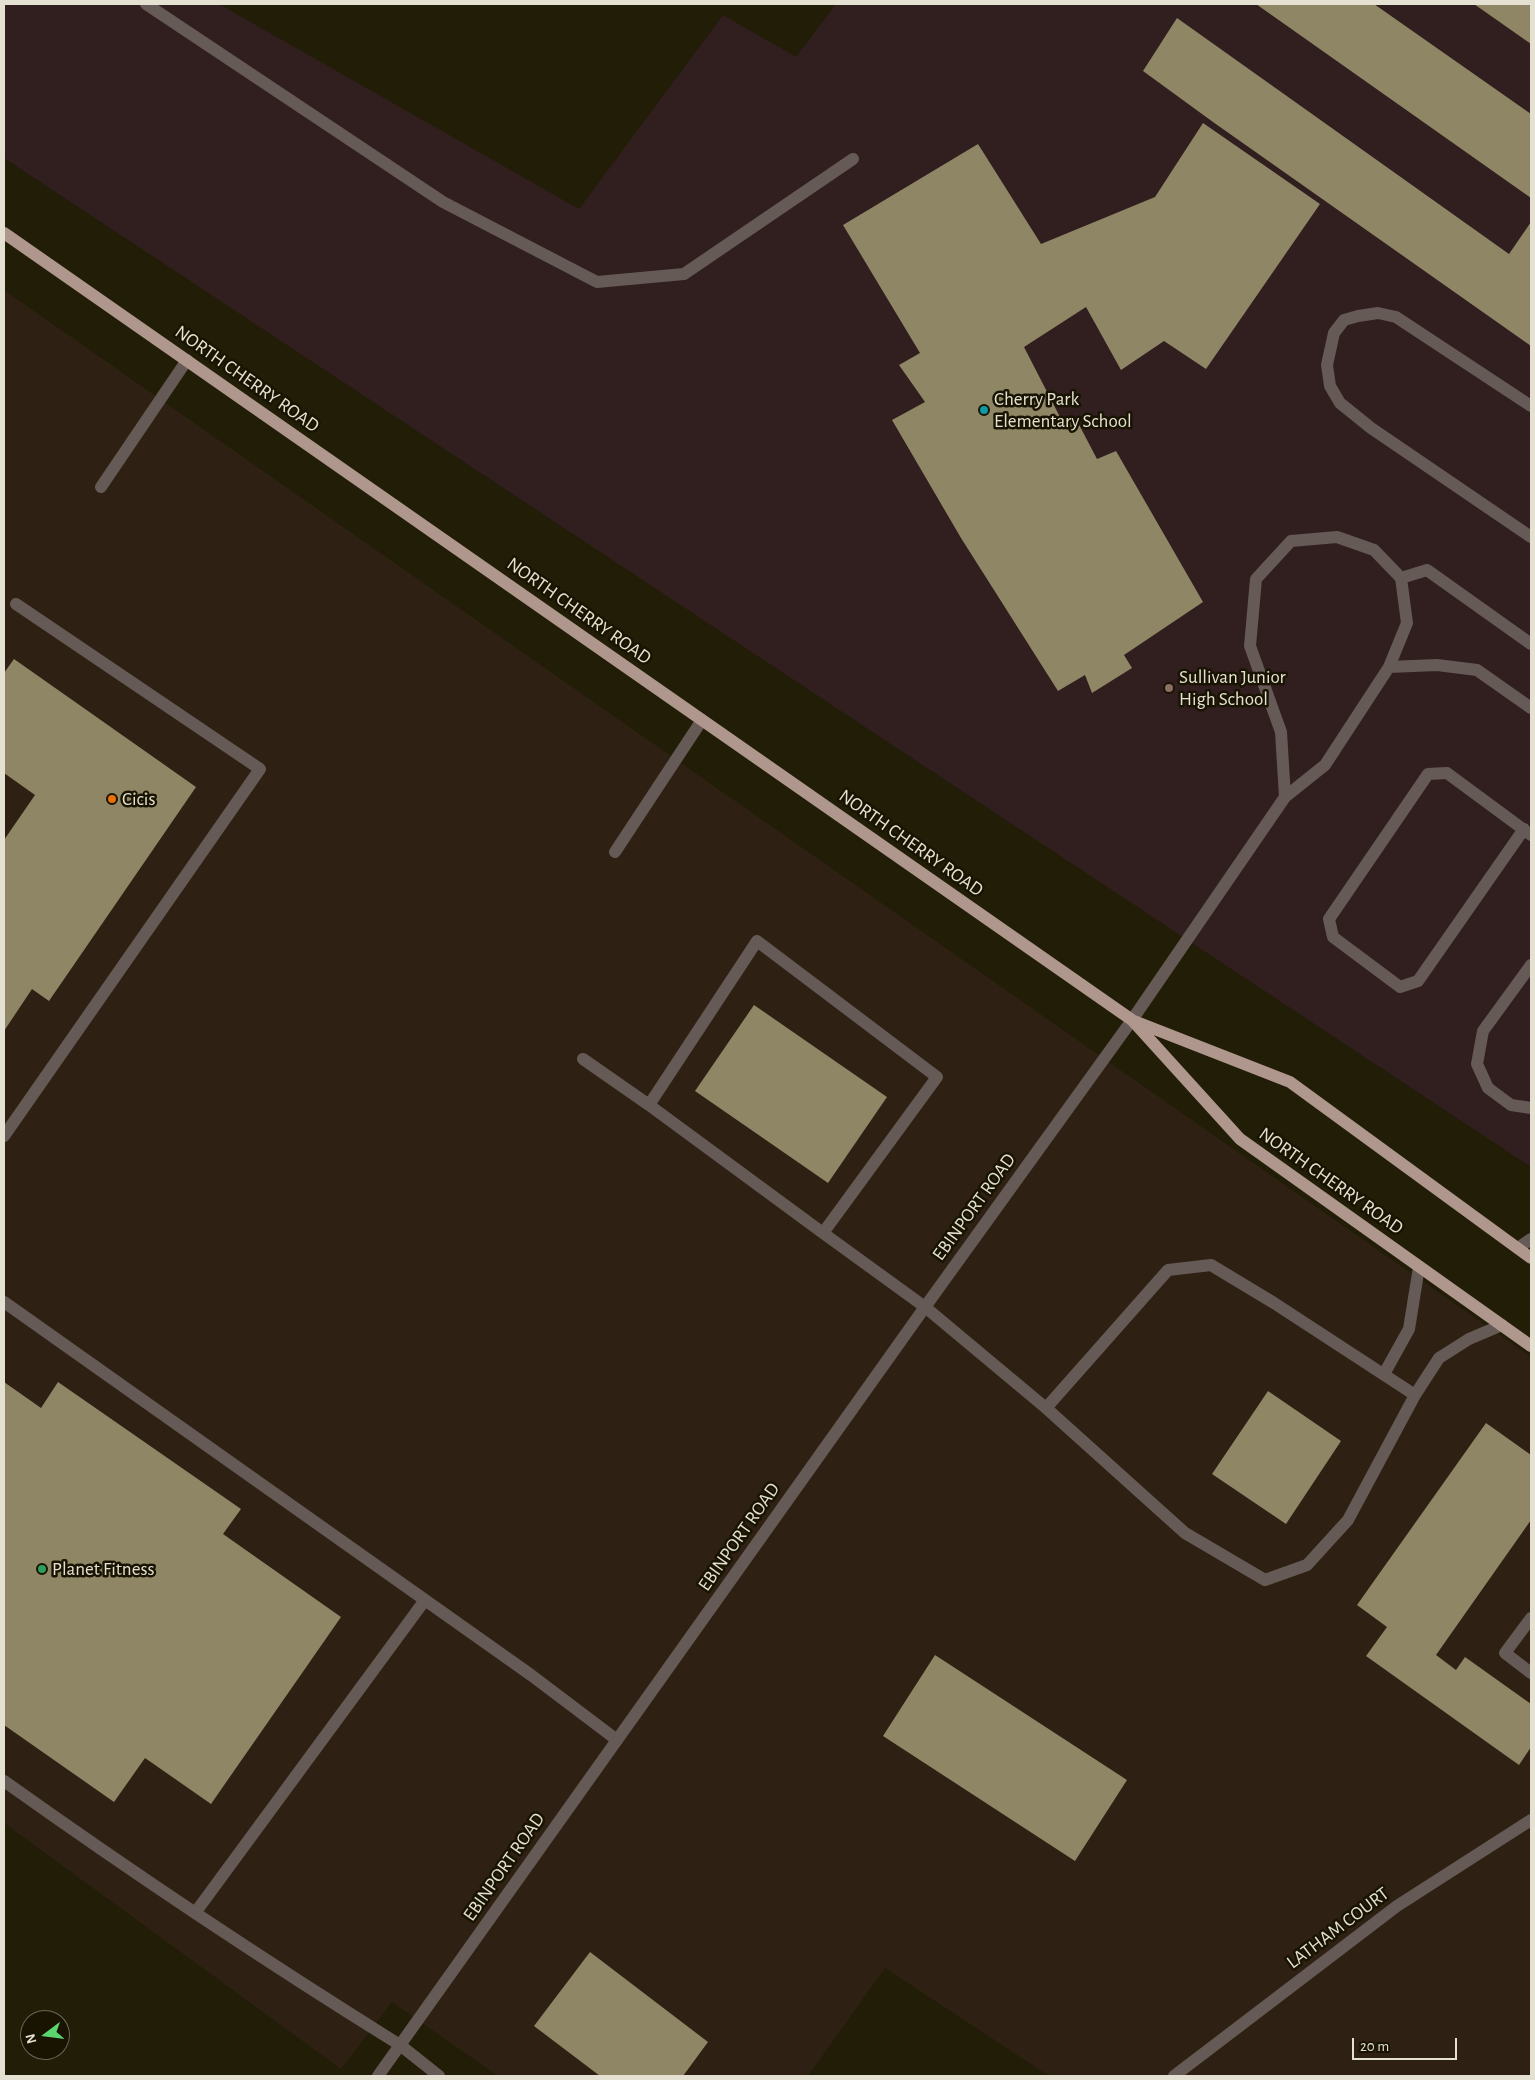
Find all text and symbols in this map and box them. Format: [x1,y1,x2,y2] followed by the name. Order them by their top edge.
[170,321,324,437] street label: NORTH CHERRY ROAD
[994,388,1132,432] place label: Cherry Park Elementary School
[978,404,990,416] marker: Cherry Park Elementary School
[502,553,656,669] street label: NORTH CHERRY ROAD
[1179,666,1286,710] place label: Sullivan Junior High School
[1163,682,1175,694] marker: Sullivan Junior High School
[834,785,988,901] street label: NORTH CHERRY ROAD
[122,788,155,810] place label: Cicis
[106,793,118,805] marker: Cicis
[1254,1123,1408,1239] street label: NORTH CHERRY ROAD
[927,1149,1021,1265] street label: EBINPORT ROAD
[693,1478,785,1596] street label: EBINPORT ROAD
[52,1558,154,1580] place label: Planet Fitness
[36,1563,48,1575] marker: Planet Fitness
[458,1808,550,1926] street label: EBINPORT ROAD
[1282,1882,1394,1974] street label: LATHAM COURT
[20,2010,70,2060] north arrow
[1355,2028,1460,2060] scale bar
[23,2032,40,2045] text: N
[1360,2039,1389,2054] text: 20 m

